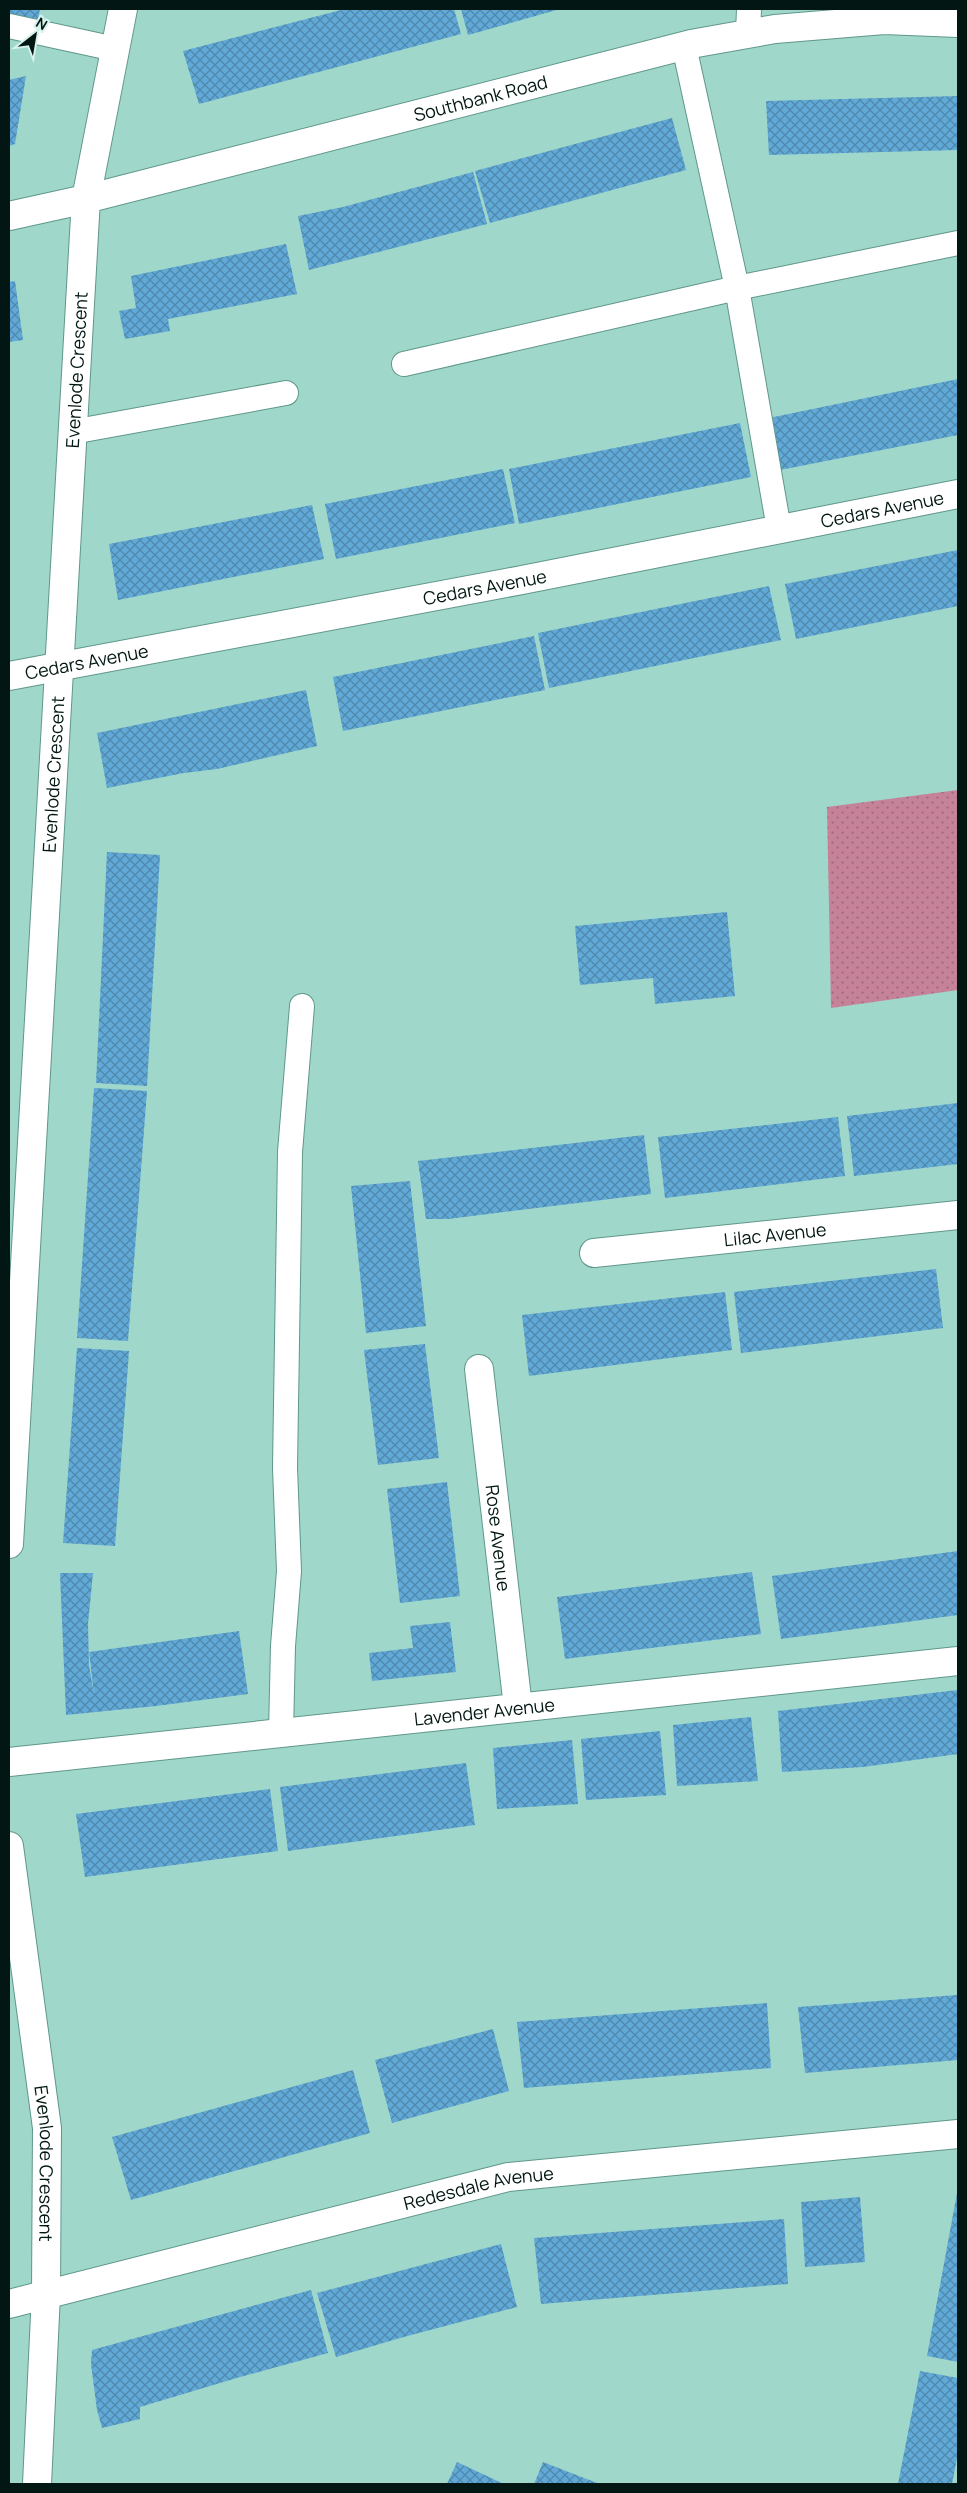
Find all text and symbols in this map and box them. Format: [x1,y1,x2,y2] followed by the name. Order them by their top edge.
[10,10,60,60] north arrow
[33,13,51,34] text: N
[411,69,550,127] street label: Southbank Road
[60,291,93,449] street label: Evenlode Crescent
[819,485,946,533] street label: Cedars Avenue
[421,563,548,610] street label: Cedars Avenue
[23,638,150,685] street label: Cedars Avenue
[37,695,70,853] street label: Evenlode Crescent
[723,1217,827,1251] street label: Lilac Avenue
[480,1483,517,1593] street label: Rose Avenue
[413,1692,556,1731] street label: Lavender Avenue
[29,2084,59,2242] street label: Evenlode Crescent
[401,2161,555,2215] street label: Redesdale Avenue

